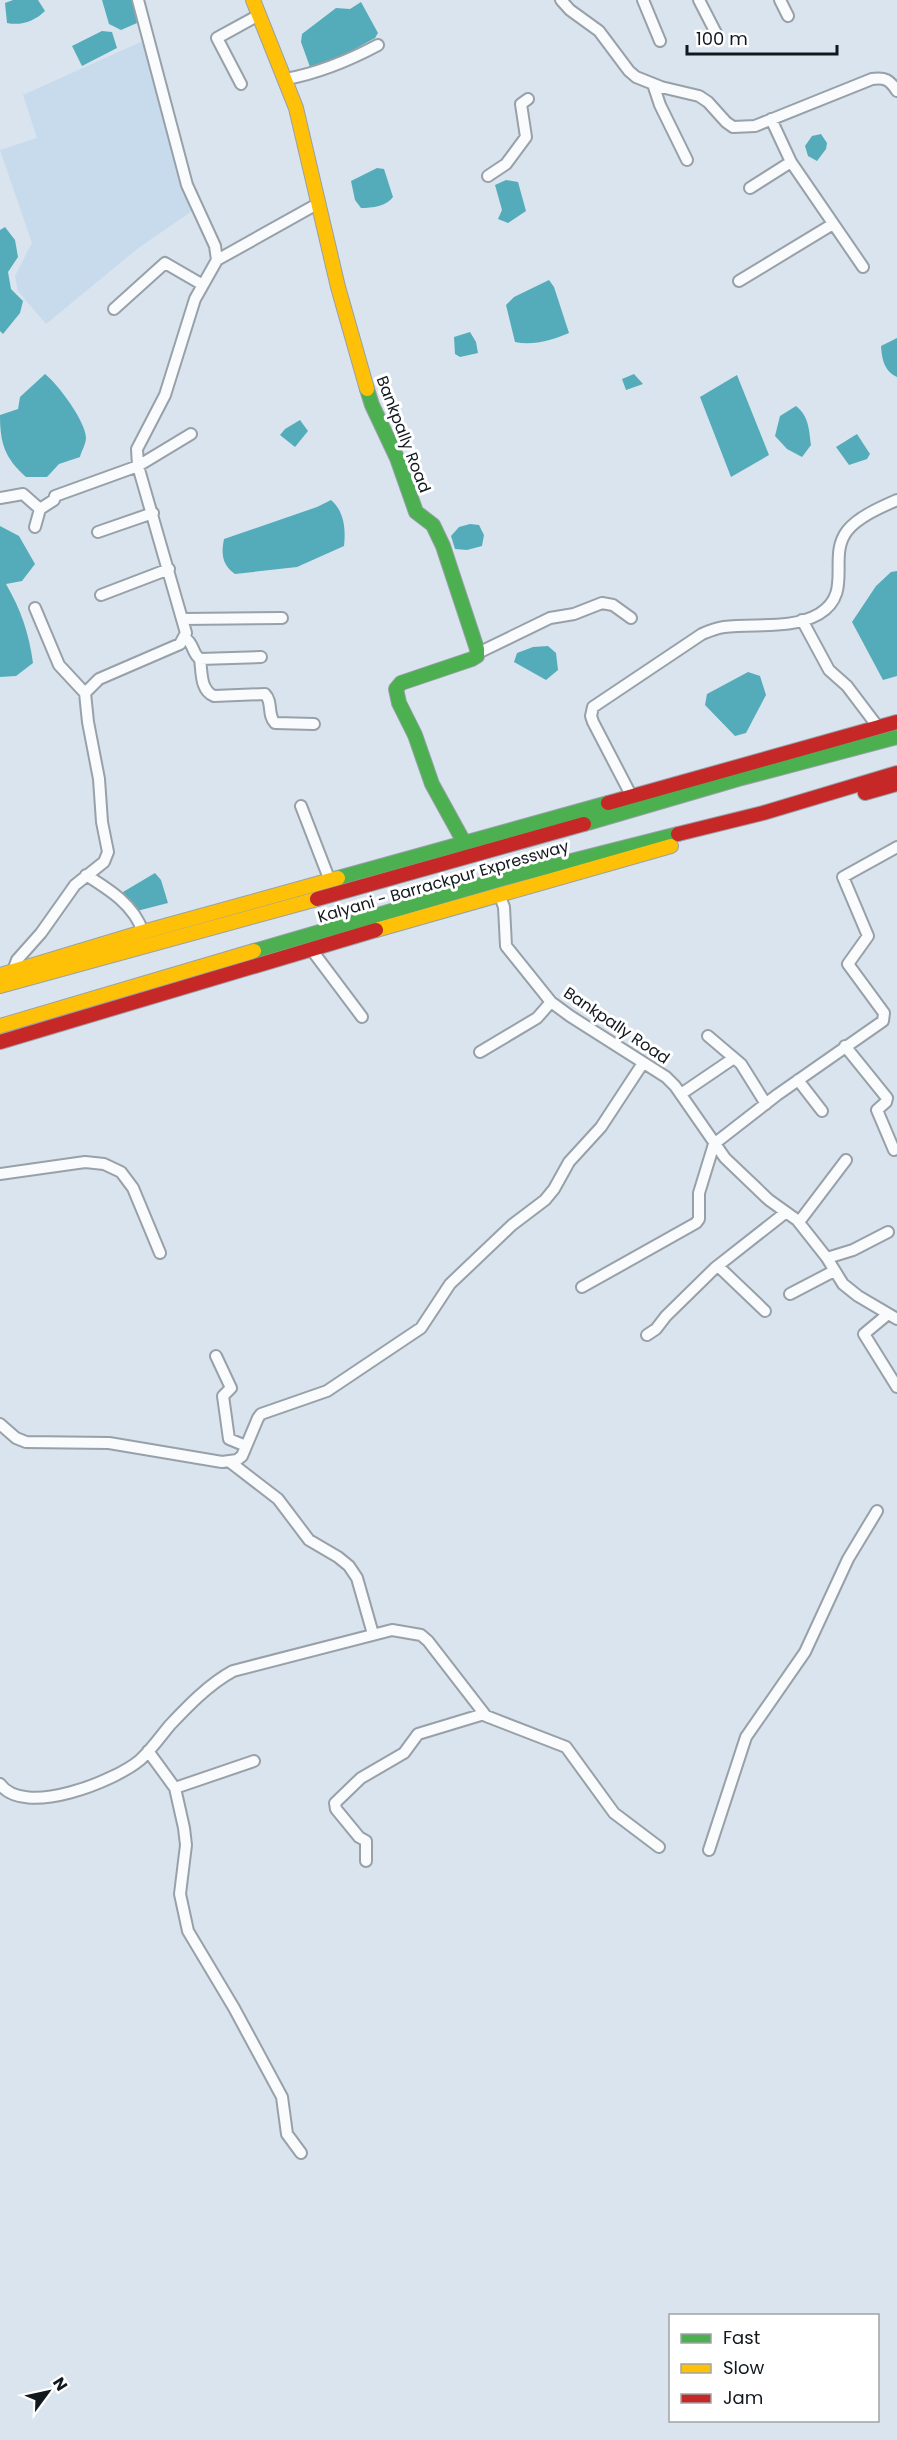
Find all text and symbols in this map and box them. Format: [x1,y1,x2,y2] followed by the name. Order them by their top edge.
[687,18,837,56] scale bar
[696,26,748,51] text: 100 m
[371,372,436,496] street label: Bankpally Road
[315,835,572,928] street label: Kalyani - Barrackpur Expressway
[559,981,674,1069] street label: Bankpally Road
[669,2314,879,2422] legend
[723,2325,760,2350] text: Fast
[723,2355,765,2380] text: Slow
[18,2362,78,2422] north arrow
[47,2373,73,2395] text: N
[723,2385,763,2410] text: Jam

